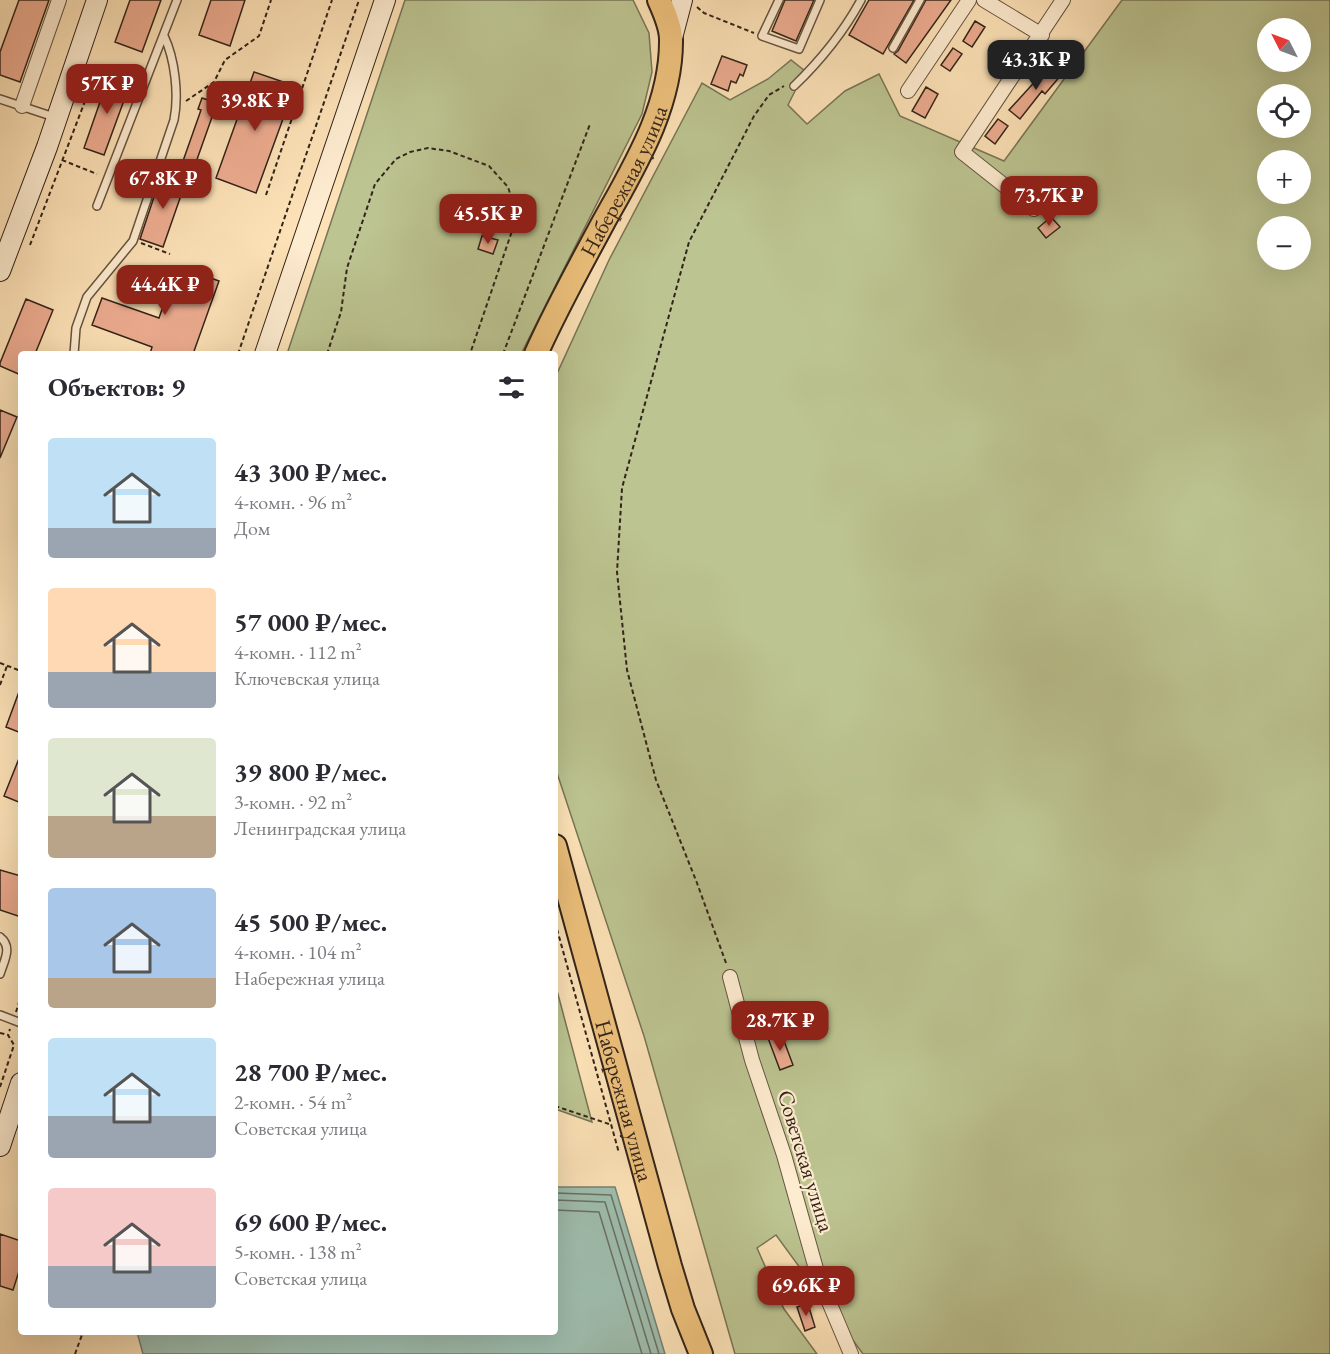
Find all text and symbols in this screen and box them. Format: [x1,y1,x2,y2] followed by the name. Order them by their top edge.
[1257,18,1311,72] north arrow
[1257,18,1311,270] map controls
[981,40,1091,91] pin: 43.3K ₽
[1002,46,1070,72] text: 43.3K ₽
[65,64,149,115] pin: 57K ₽
[80,70,134,96] text: 57K ₽
[200,81,310,132] pin: 39.8K ₽
[1257,84,1311,138] button: locate
[221,87,289,113] text: 39.8K ₽
[573,101,674,262] street label: Набережная улица
[1257,150,1311,204] button: +
[108,159,218,210] pin: 67.8K ₽
[129,165,197,191] text: 67.8K ₽
[994,176,1104,227] pin: 73.7K ₽
[1015,182,1083,208] text: 73.7K ₽
[433,194,543,245] pin: 45.5K ₽
[454,200,522,226] text: 45.5K ₽
[1257,216,1311,270] button: −
[110,265,220,316] pin: 44.4K ₽
[131,271,199,297] text: 44.4K ₽
[48,370,185,404] text: Объектов: 9
[495,371,528,404] icon: filters
[234,455,387,489] text: 43 300 ₽/мес.
[96,462,168,534] icon: home
[234,489,352,515] text: 4-комн. · 96 m²
[234,515,270,541] text: Дом
[234,605,387,639] text: 57 000 ₽/мес.
[96,612,168,684] icon: home
[234,639,362,665] text: 4-комн. · 112 m²
[234,665,380,691] text: Ключевская улица
[234,755,387,789] text: 39 800 ₽/мес.
[96,762,168,834] icon: home
[234,789,352,815] text: 3-комн. · 92 m²
[234,815,406,841] text: Ленинградская улица
[234,905,387,939] text: 45 500 ₽/мес.
[96,912,168,984] icon: home
[234,939,362,965] text: 4-комн. · 104 m²
[234,965,385,991] text: Набережная улица
[725,1001,835,1052] pin: 28.7K ₽
[746,1007,814,1033] text: 28.7K ₽
[589,1017,661,1185] street label: Набережная улица
[234,1055,387,1089] text: 28 700 ₽/мес.
[96,1062,168,1134] icon: home
[771,1087,841,1236] street label: Советская улица
[234,1089,352,1115] text: 2-комн. · 54 m²
[234,1115,367,1141] text: Советская улица
[234,1205,387,1239] text: 69 600 ₽/мес.
[96,1212,168,1284] icon: home
[234,1239,362,1265] text: 5-комн. · 138 m²
[234,1265,367,1291] text: Советская улица
[751,1266,861,1317] pin: 69.6K ₽
[772,1272,840,1298] text: 69.6K ₽

